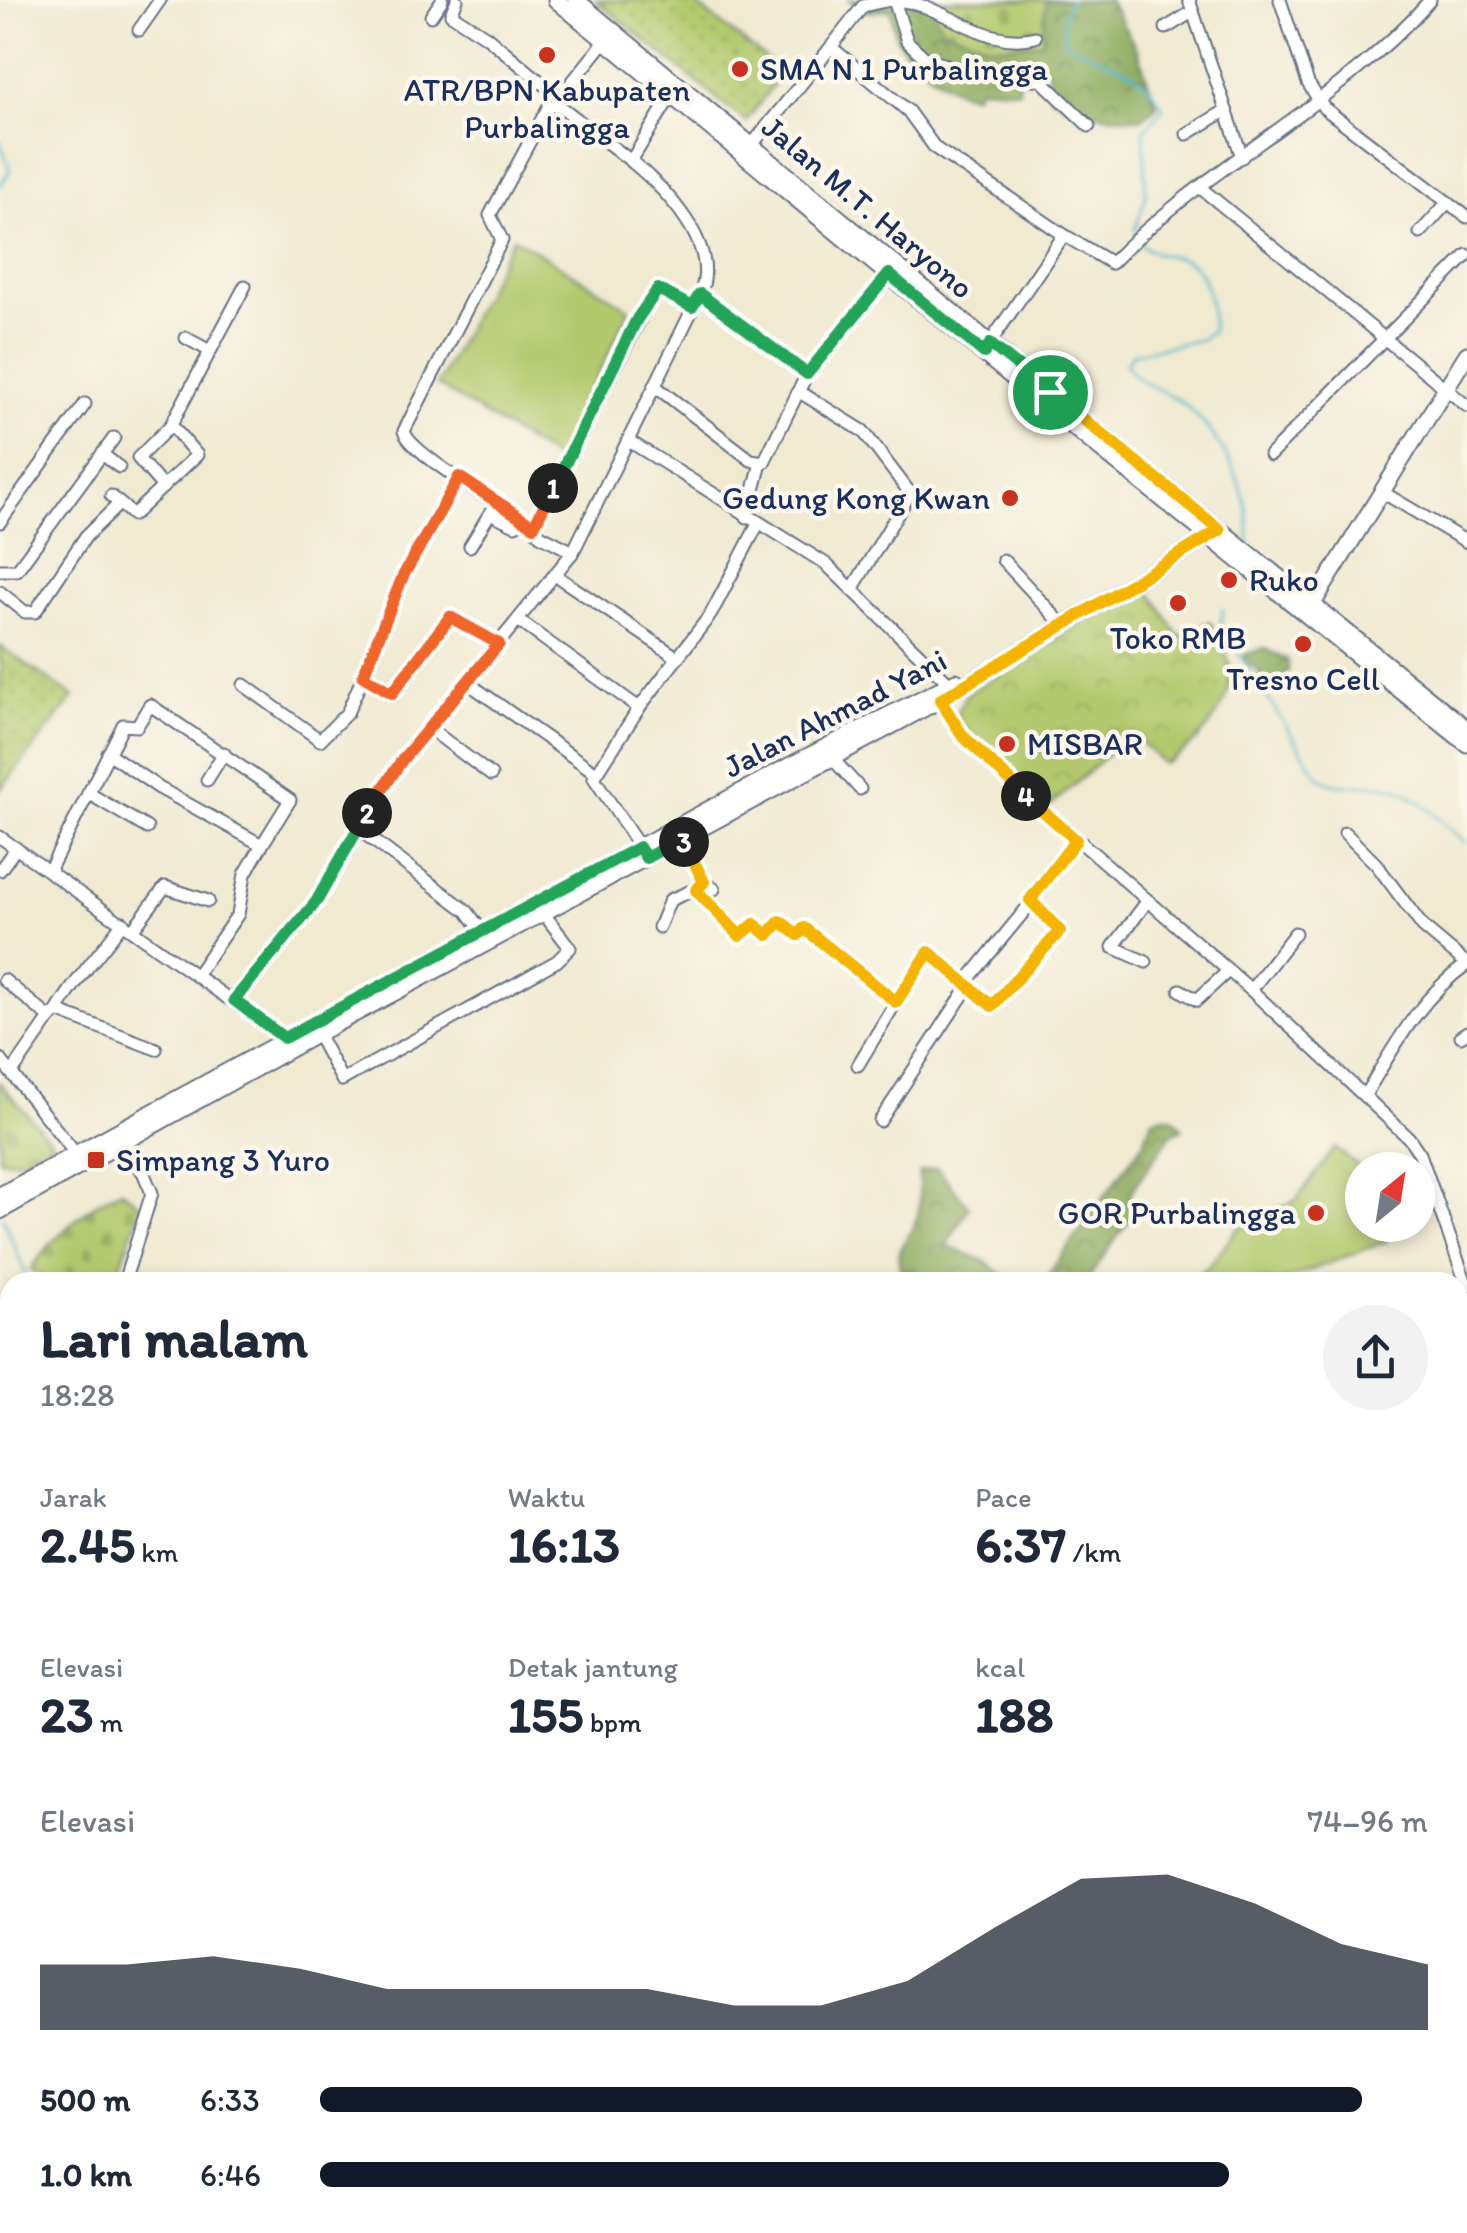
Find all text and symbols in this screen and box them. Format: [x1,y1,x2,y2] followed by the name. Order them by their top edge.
[536,44,558,66] marker: ATR/BPN Kabupaten Purbalingga
[760,50,1048,88] place label: SMA N 1 Purbalingga
[729,58,751,80] marker: SMA N 1 Purbalingga
[404,71,690,146] place label: ATR/BPN Kabupaten Purbalingga
[754,107,982,307] street label: Jalan M.T. Haryono
[1008,350,1093,435] pin
[1023,365,1078,420] icon: arrive
[528,463,578,513] pin: 1
[547,471,560,505] text: 1
[722,479,990,517] place label: Gedung Kong Kwan
[999,487,1021,509] marker: Gedung Kong Kwan
[1249,561,1319,599] place label: Ruko
[1218,569,1240,591] marker: Ruko
[1167,592,1189,614] marker: Toko RMB
[1110,619,1246,657] place label: Toko RMB
[1292,633,1314,655] marker: Tresno Cell
[717,640,953,786] street label: Jalan Ahmad Yani
[1226,660,1380,698] place label: Tresno Cell
[1027,725,1143,763] place label: MISBAR
[996,733,1018,755] marker: MISBAR
[1001,771,1051,821] pin: 4
[1018,779,1034,813] text: 4
[342,788,392,838] pin: 2
[360,796,374,830] text: 2
[659,817,709,867] pin: 3
[676,825,692,859] text: 3
[116,1141,330,1179] place label: Simpang 3 Yuro
[85,1149,107,1171] marker: Simpang 3 Yuro
[1345,1152,1435,1242] north arrow
[1345,1152,1435,1242] map controls
[1058,1194,1296,1232] place label: GOR Purbalingga
[1305,1202,1327,1224] marker: GOR Purbalingga
[40,1305,308,1371] text: Lari malam
[1323,1305,1428,1410] button: share
[40,1376,115,1414] text: 18:28
[40,1480,107,1514] text: Jarak
[508,1480,585,1514] text: Waktu
[975,1480,1031,1514] text: Pace
[40,1514,135,1575] text: 2.45
[508,1514,620,1575] text: 16:13
[975,1514,1066,1575] text: 6:37
[135,1535,178,1569] text: km
[1066,1535,1121,1569] text: /km
[40,1650,123,1684] text: Elevasi
[508,1650,678,1684] text: Detak jantung
[975,1650,1025,1684] text: kcal
[40,1684,94,1745] text: 23
[508,1684,583,1745] text: 155
[975,1684,1053,1745] text: 188
[94,1705,123,1739] text: m
[583,1705,642,1739] text: bpm
[40,1802,135,1840] text: Elevasi
[1307,1802,1428,1840] text: 74–96 m
[40,2081,130,2119] text: 500 m
[200,2081,260,2119] text: 6:33
[40,2156,132,2194] text: 1.0 km
[200,2156,261,2194] text: 6:46

